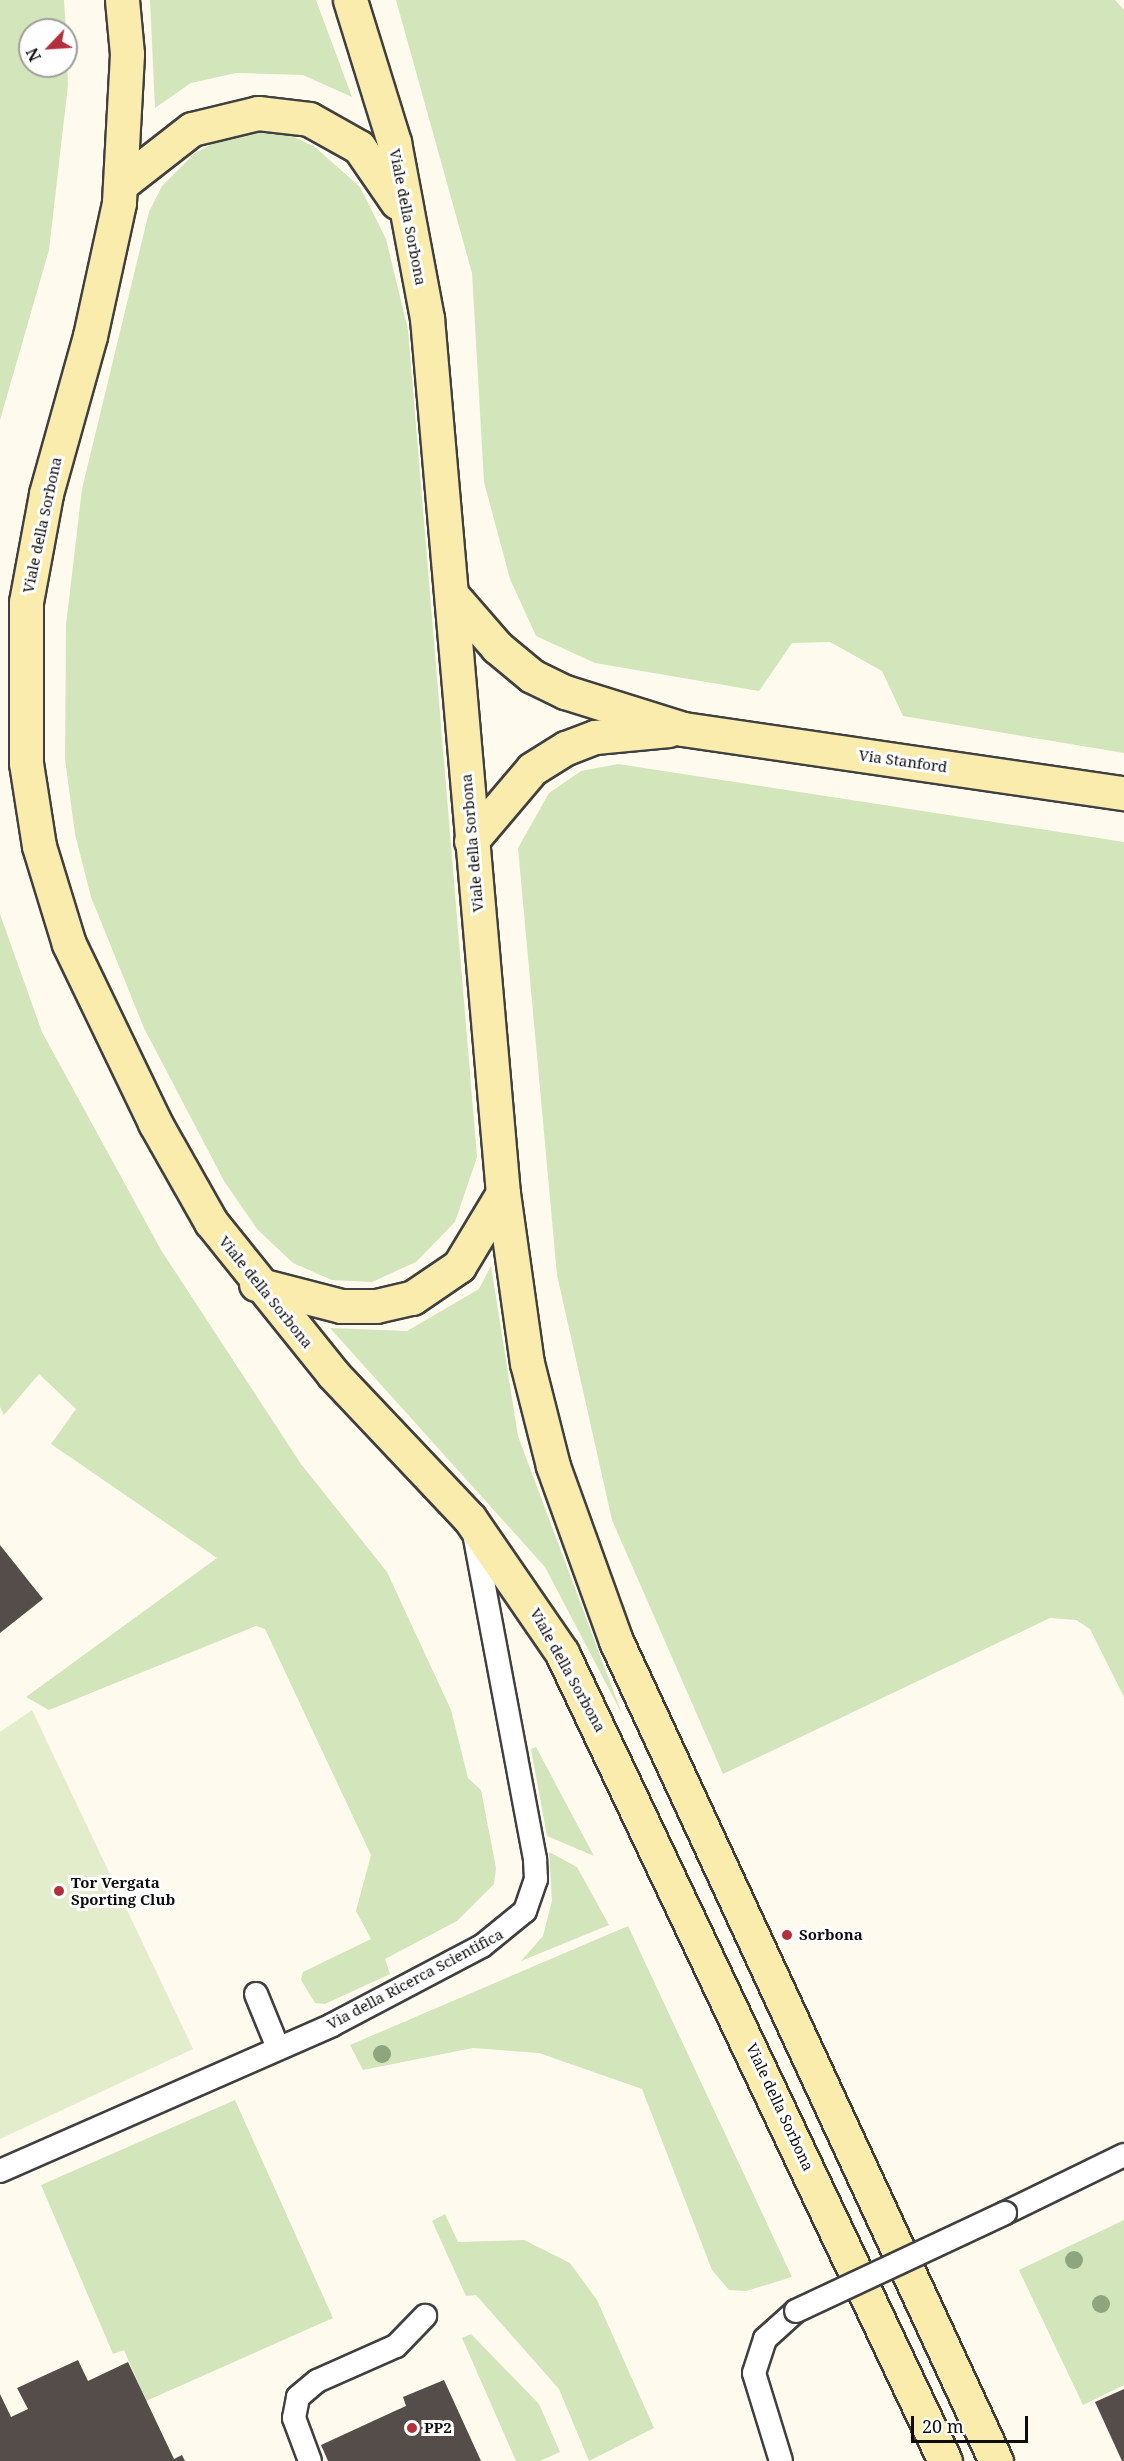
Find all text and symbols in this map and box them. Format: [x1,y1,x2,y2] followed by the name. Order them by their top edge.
[18,18,78,78] north arrow
[21,44,46,65] text: N
[386,147,430,287] street label: Viale della Sorbona
[19,455,65,595] street label: Viale della Sorbona
[858,746,948,776] street label: Via Stanford
[457,773,487,913] street label: Viale della Sorbona
[215,1232,317,1352] street label: Viale della Sorbona
[527,1605,609,1735] street label: Viale della Sorbona
[71,1873,175,1908] place label: Tor Vergata Sporting Club
[52,1884,66,1898] marker: Tor Vergata Sporting Club
[324,1925,506,2033] street label: Via della Ricerca Scientifica
[799,1926,863,1944] place label: Sorbona
[780,1928,794,1942] marker: Sorbona
[743,2040,817,2174] street label: Viale della Sorbona
[914,2404,1031,2442] scale bar
[922,2414,964,2438] text: 20 m
[424,2419,452,2437] place label: PP2
[405,2421,419,2435] marker: PP2

